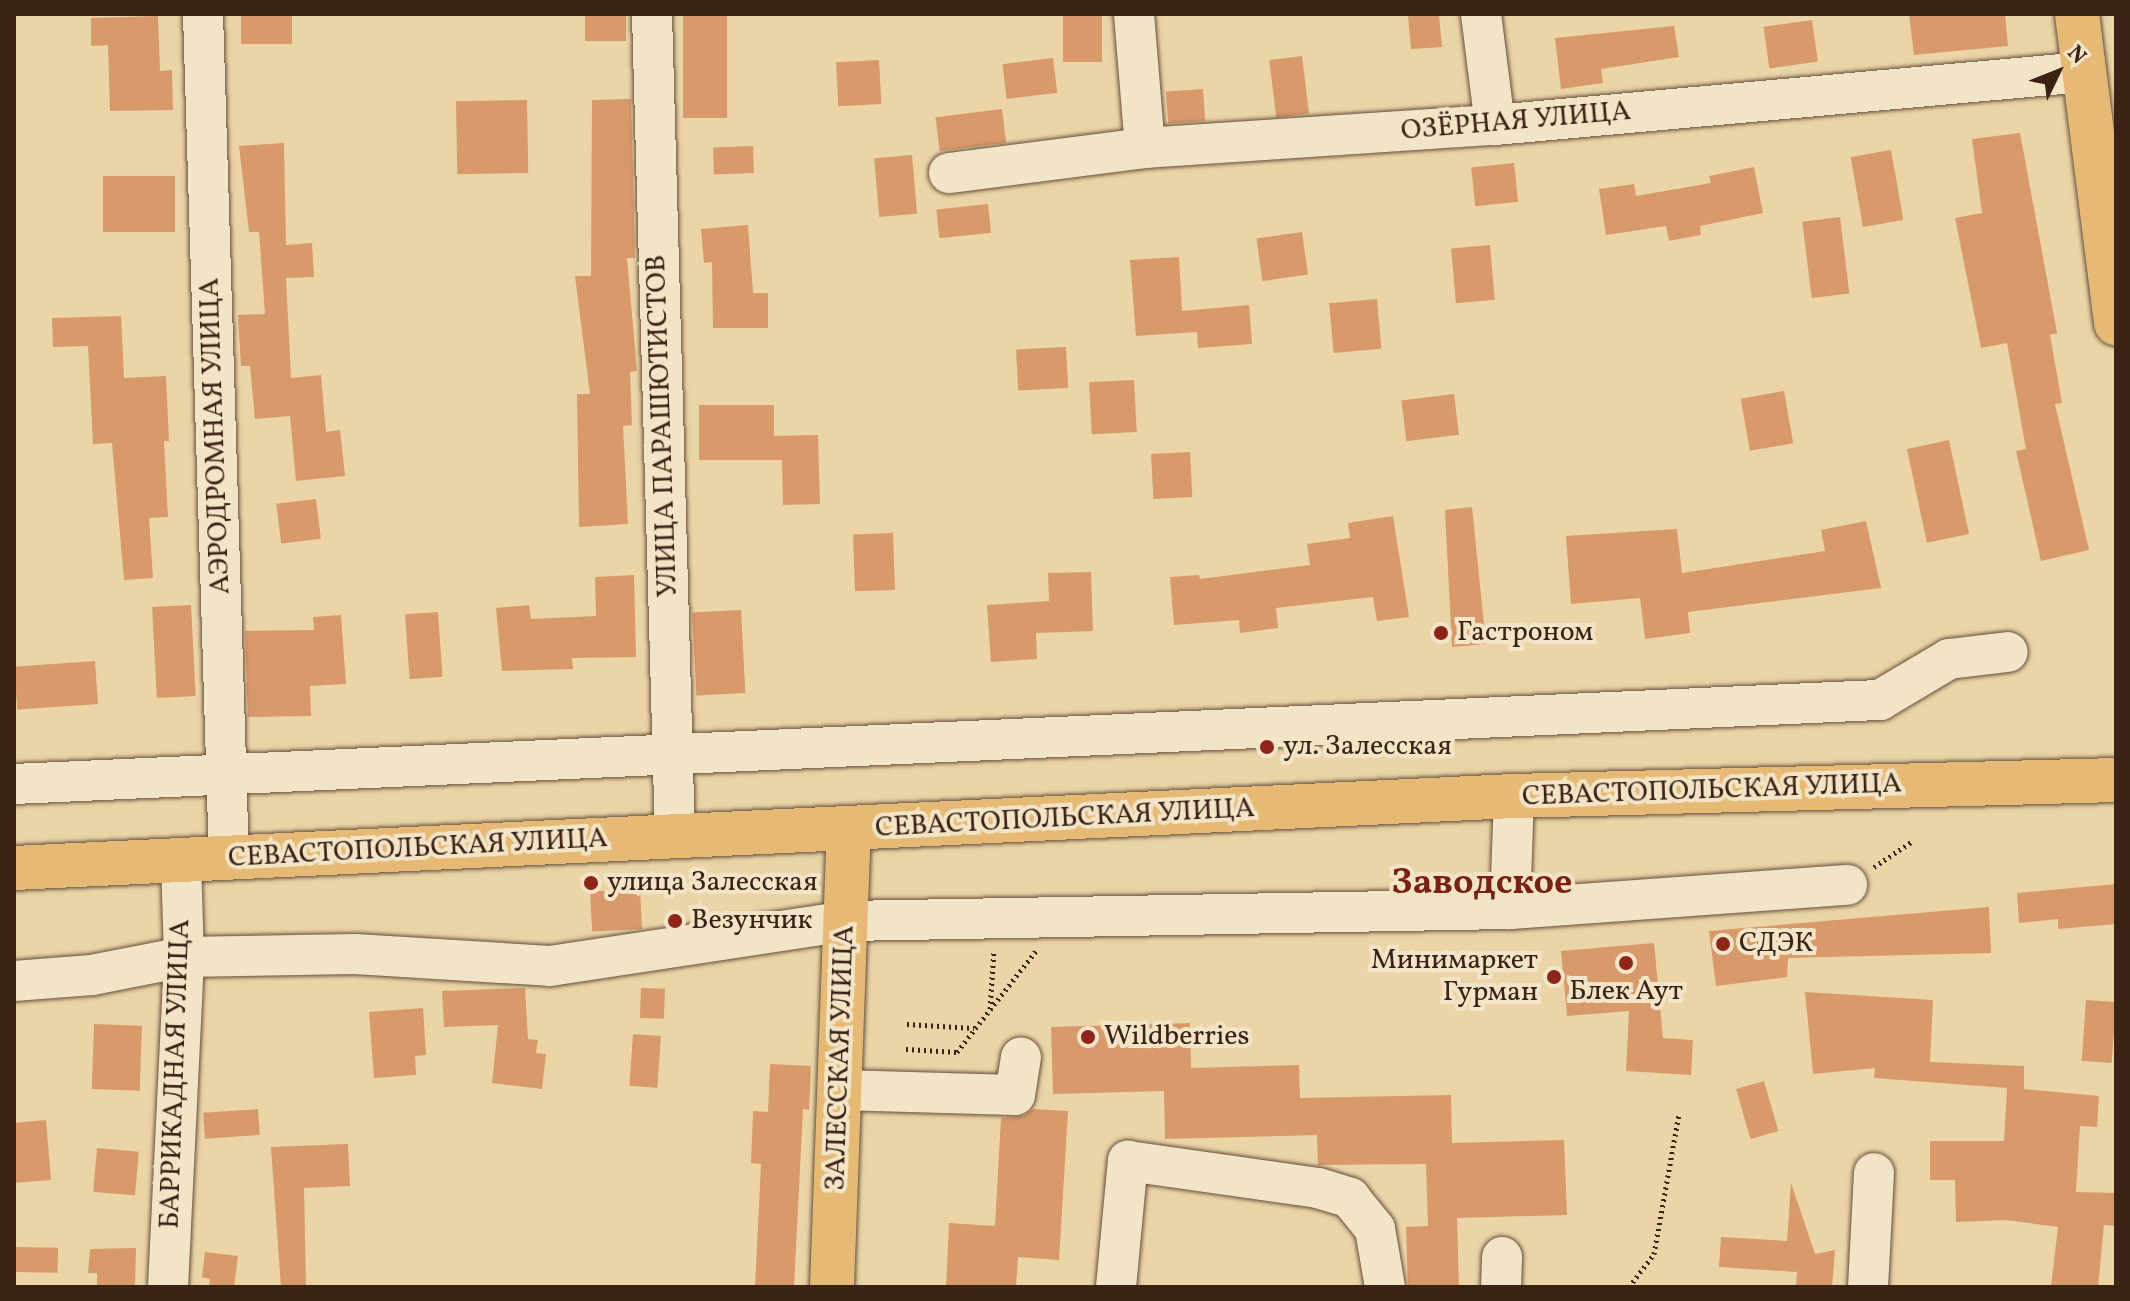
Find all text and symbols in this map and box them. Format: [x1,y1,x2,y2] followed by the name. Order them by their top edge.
[2018,32,2098,112] north arrow
[2059,39,2093,72] text: N
[1400,95,1632,149] street label: ОЗЁРНАЯ УЛИЦА
[640,254,686,598] street label: УЛИЦА ПАРАШЮТИСТОВ
[194,277,238,595] street label: АЭРОДРОМНАЯ УЛИЦА
[1457,616,1593,650] place label: Гастроном
[1432,624,1450,642] marker: Гастроном
[1283,730,1452,764] place label: ул. Залесская
[1258,738,1276,756] marker: ул. Залесская
[1521,768,1903,814] street label: СЕВАСТОПОЛЬСКАЯ УЛИЦА
[874,792,1256,846] street label: СЕВАСТОПОЛЬСКАЯ УЛИЦА
[227,822,609,876] street label: СЕВАСТОПОЛЬСКАЯ УЛИЦА
[1392,863,1572,907] district label: Заводское
[607,866,818,900] place label: улица Залесская
[582,874,600,892] marker: улица Залесская
[691,904,812,938] place label: Везунчик
[666,912,684,930] marker: Везунчик
[154,919,198,1229] street label: БАРРИКАДНАЯ УЛИЦА
[820,925,862,1191] street label: ЗАЛЕССКАЯ УЛИЦА
[1739,927,1813,961] place label: СДЭК
[1714,935,1732,953] marker: СДЭК
[1371,944,1538,1010] place label: Минимаркет Гурман
[1617,954,1635,972] marker: Блек Аут
[1545,968,1563,986] marker: Минимаркет Гурман
[1569,975,1683,1009] place label: Блек Аут
[1104,1020,1250,1054] place label: Wildberries
[1079,1028,1097,1046] marker: Wildberries

